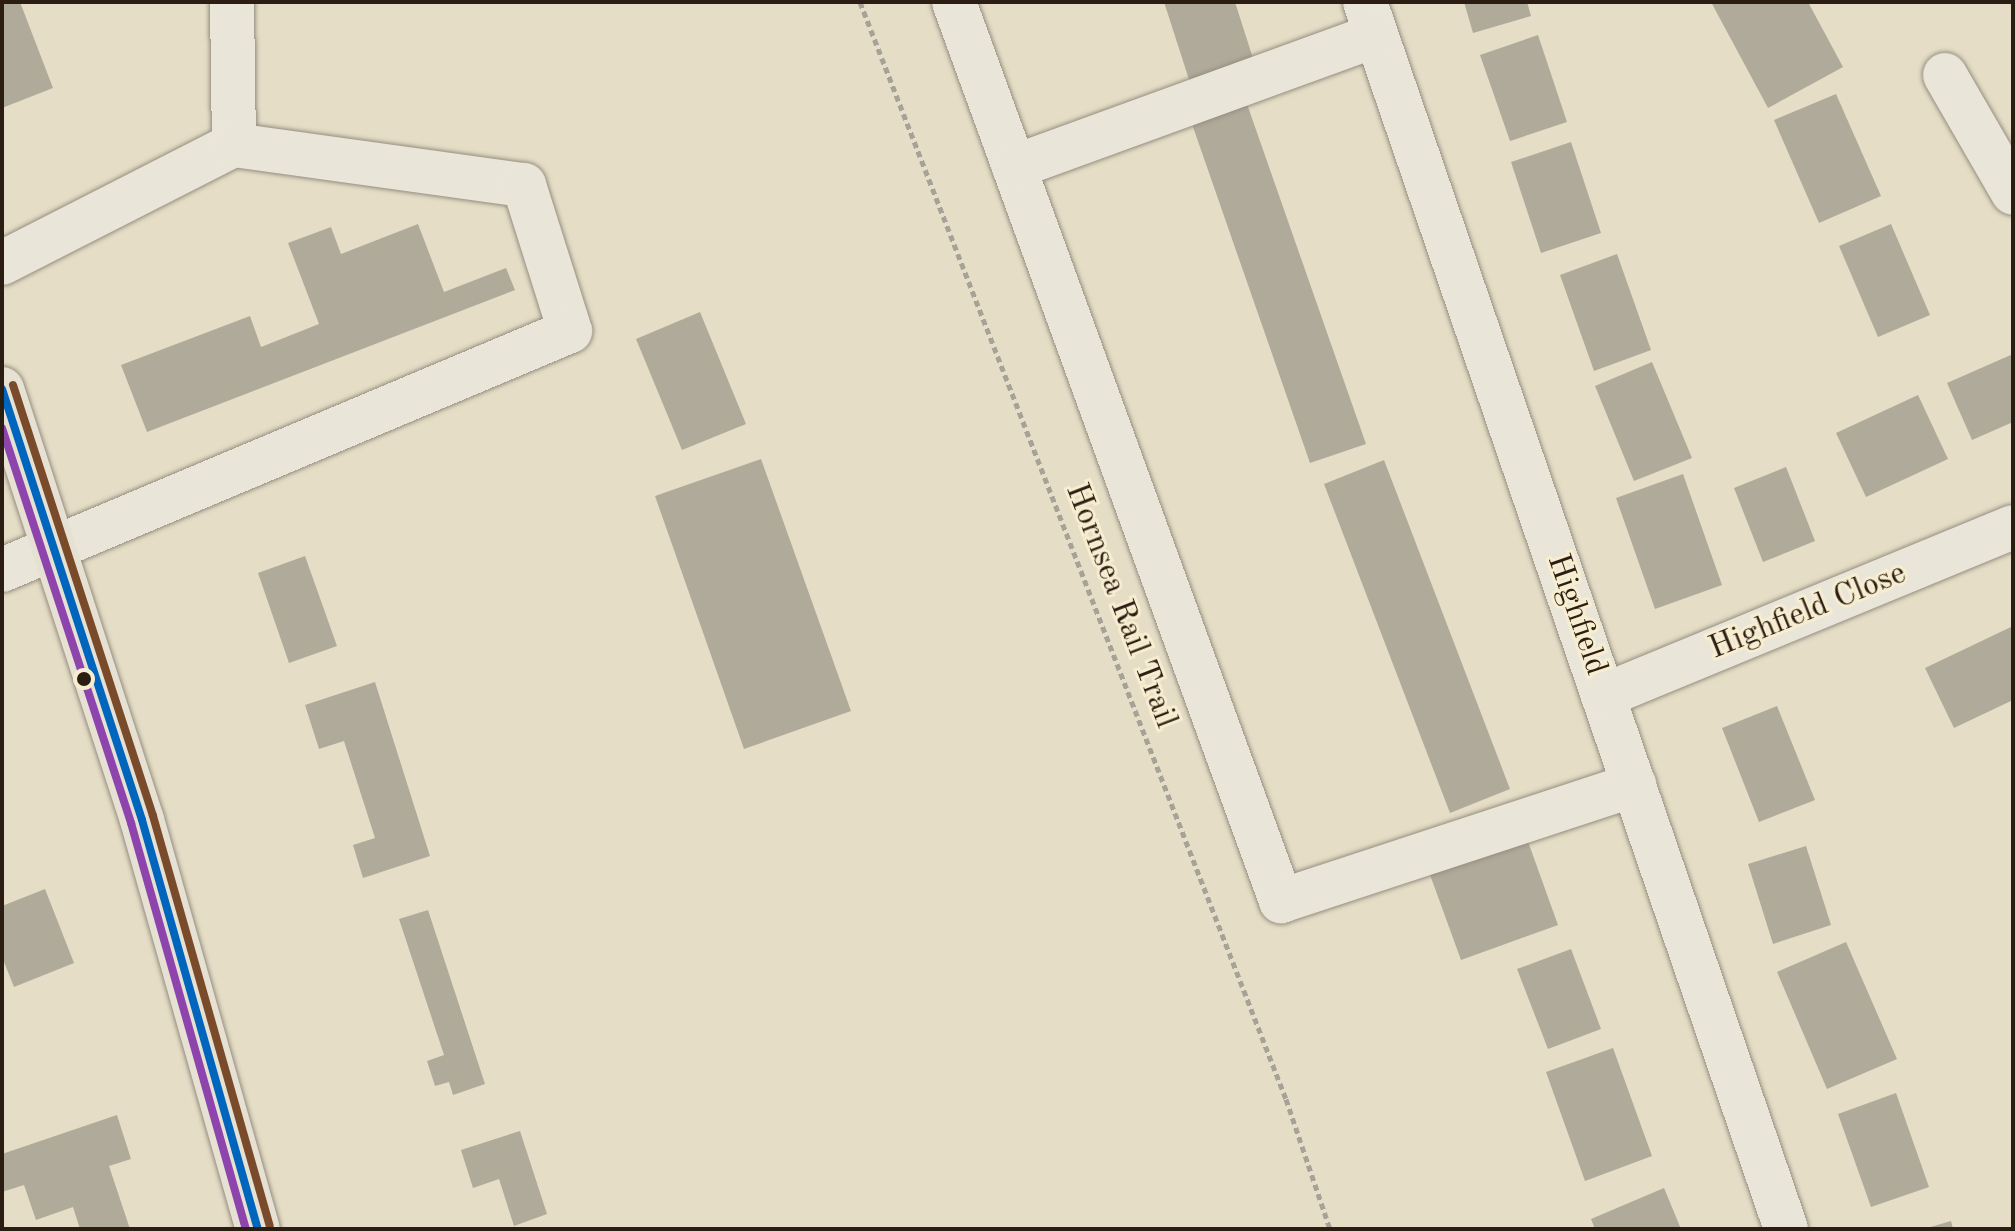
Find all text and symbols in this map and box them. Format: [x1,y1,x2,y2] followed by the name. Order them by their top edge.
[1056,478,1184,734] street label: Hornsea Rail Trail
[1537,549,1615,681] street label: Highfield
[1704,555,1912,669] street label: Highfield Close
[76,671,92,687] unlabelled marker

